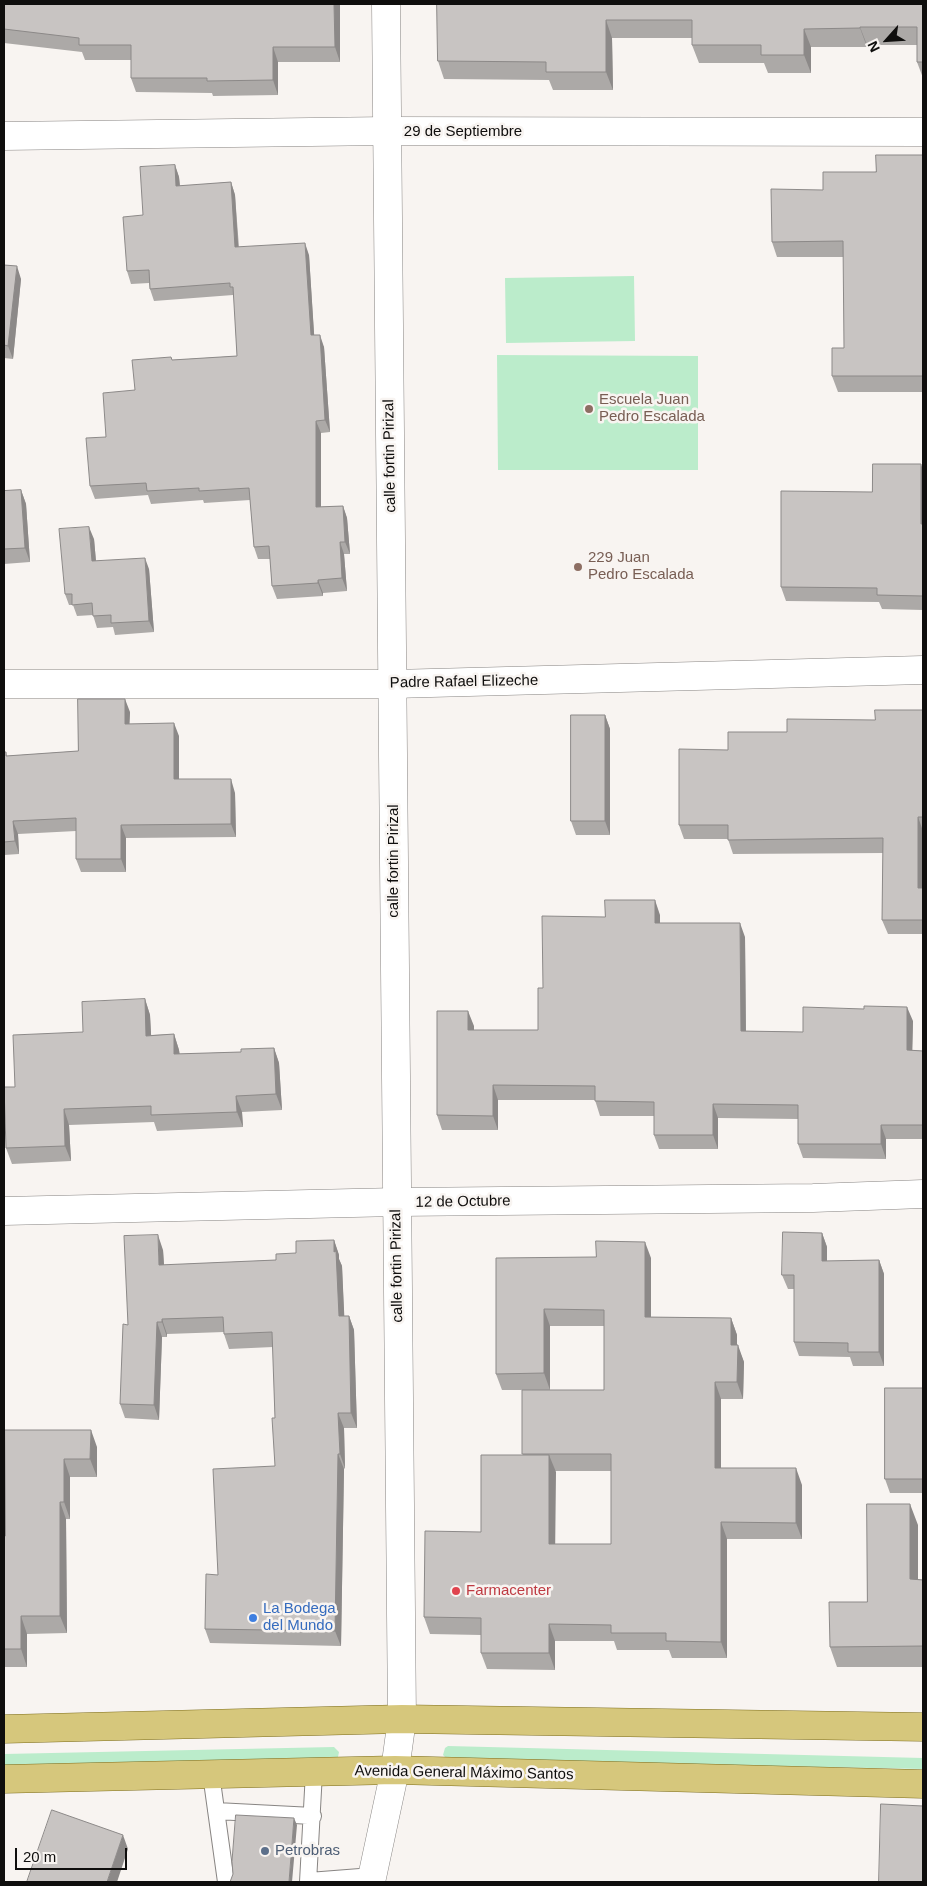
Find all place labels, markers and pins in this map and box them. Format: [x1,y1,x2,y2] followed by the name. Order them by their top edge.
[599,391,705,426] place label: Escuela Juan Pedro Escalada
[583,403,595,415] marker: Escuela Juan Pedro Escalada
[588,549,694,584] place label: 229 Juan Pedro Escalada
[572,561,584,573] marker: 229 Juan Pedro Escalada
[466,1582,551,1600] place label: Farmacenter
[450,1585,462,1597] marker: Farmacenter
[263,1600,336,1635] place label: La Bodega del Mundo
[247,1612,259,1624] marker: La Bodega del Mundo
[275,1842,340,1860] place label: Petrobras
[259,1845,271,1857] marker: Petrobras

